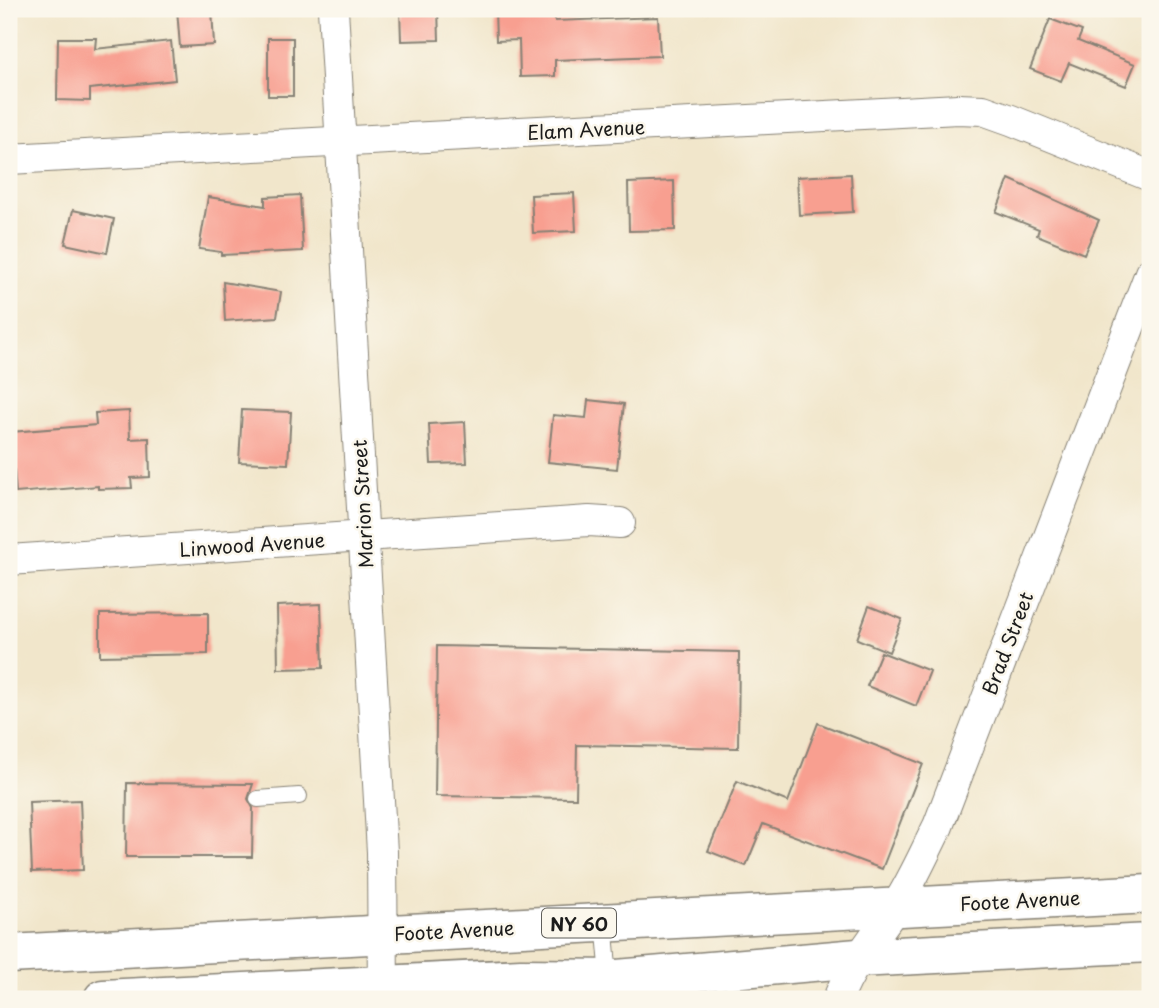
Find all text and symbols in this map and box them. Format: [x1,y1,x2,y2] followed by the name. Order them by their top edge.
[526,112,646,146] street label: Elam Avenue
[345,439,379,569] street label: Marion Street
[178,525,326,563] street label: Linwood Avenue
[975,587,1040,699] street label: Brad Street
[959,883,1081,917] street label: Foote Avenue
[542,908,616,938] road number: NY 60
[393,913,515,947] street label: Foote Avenue

